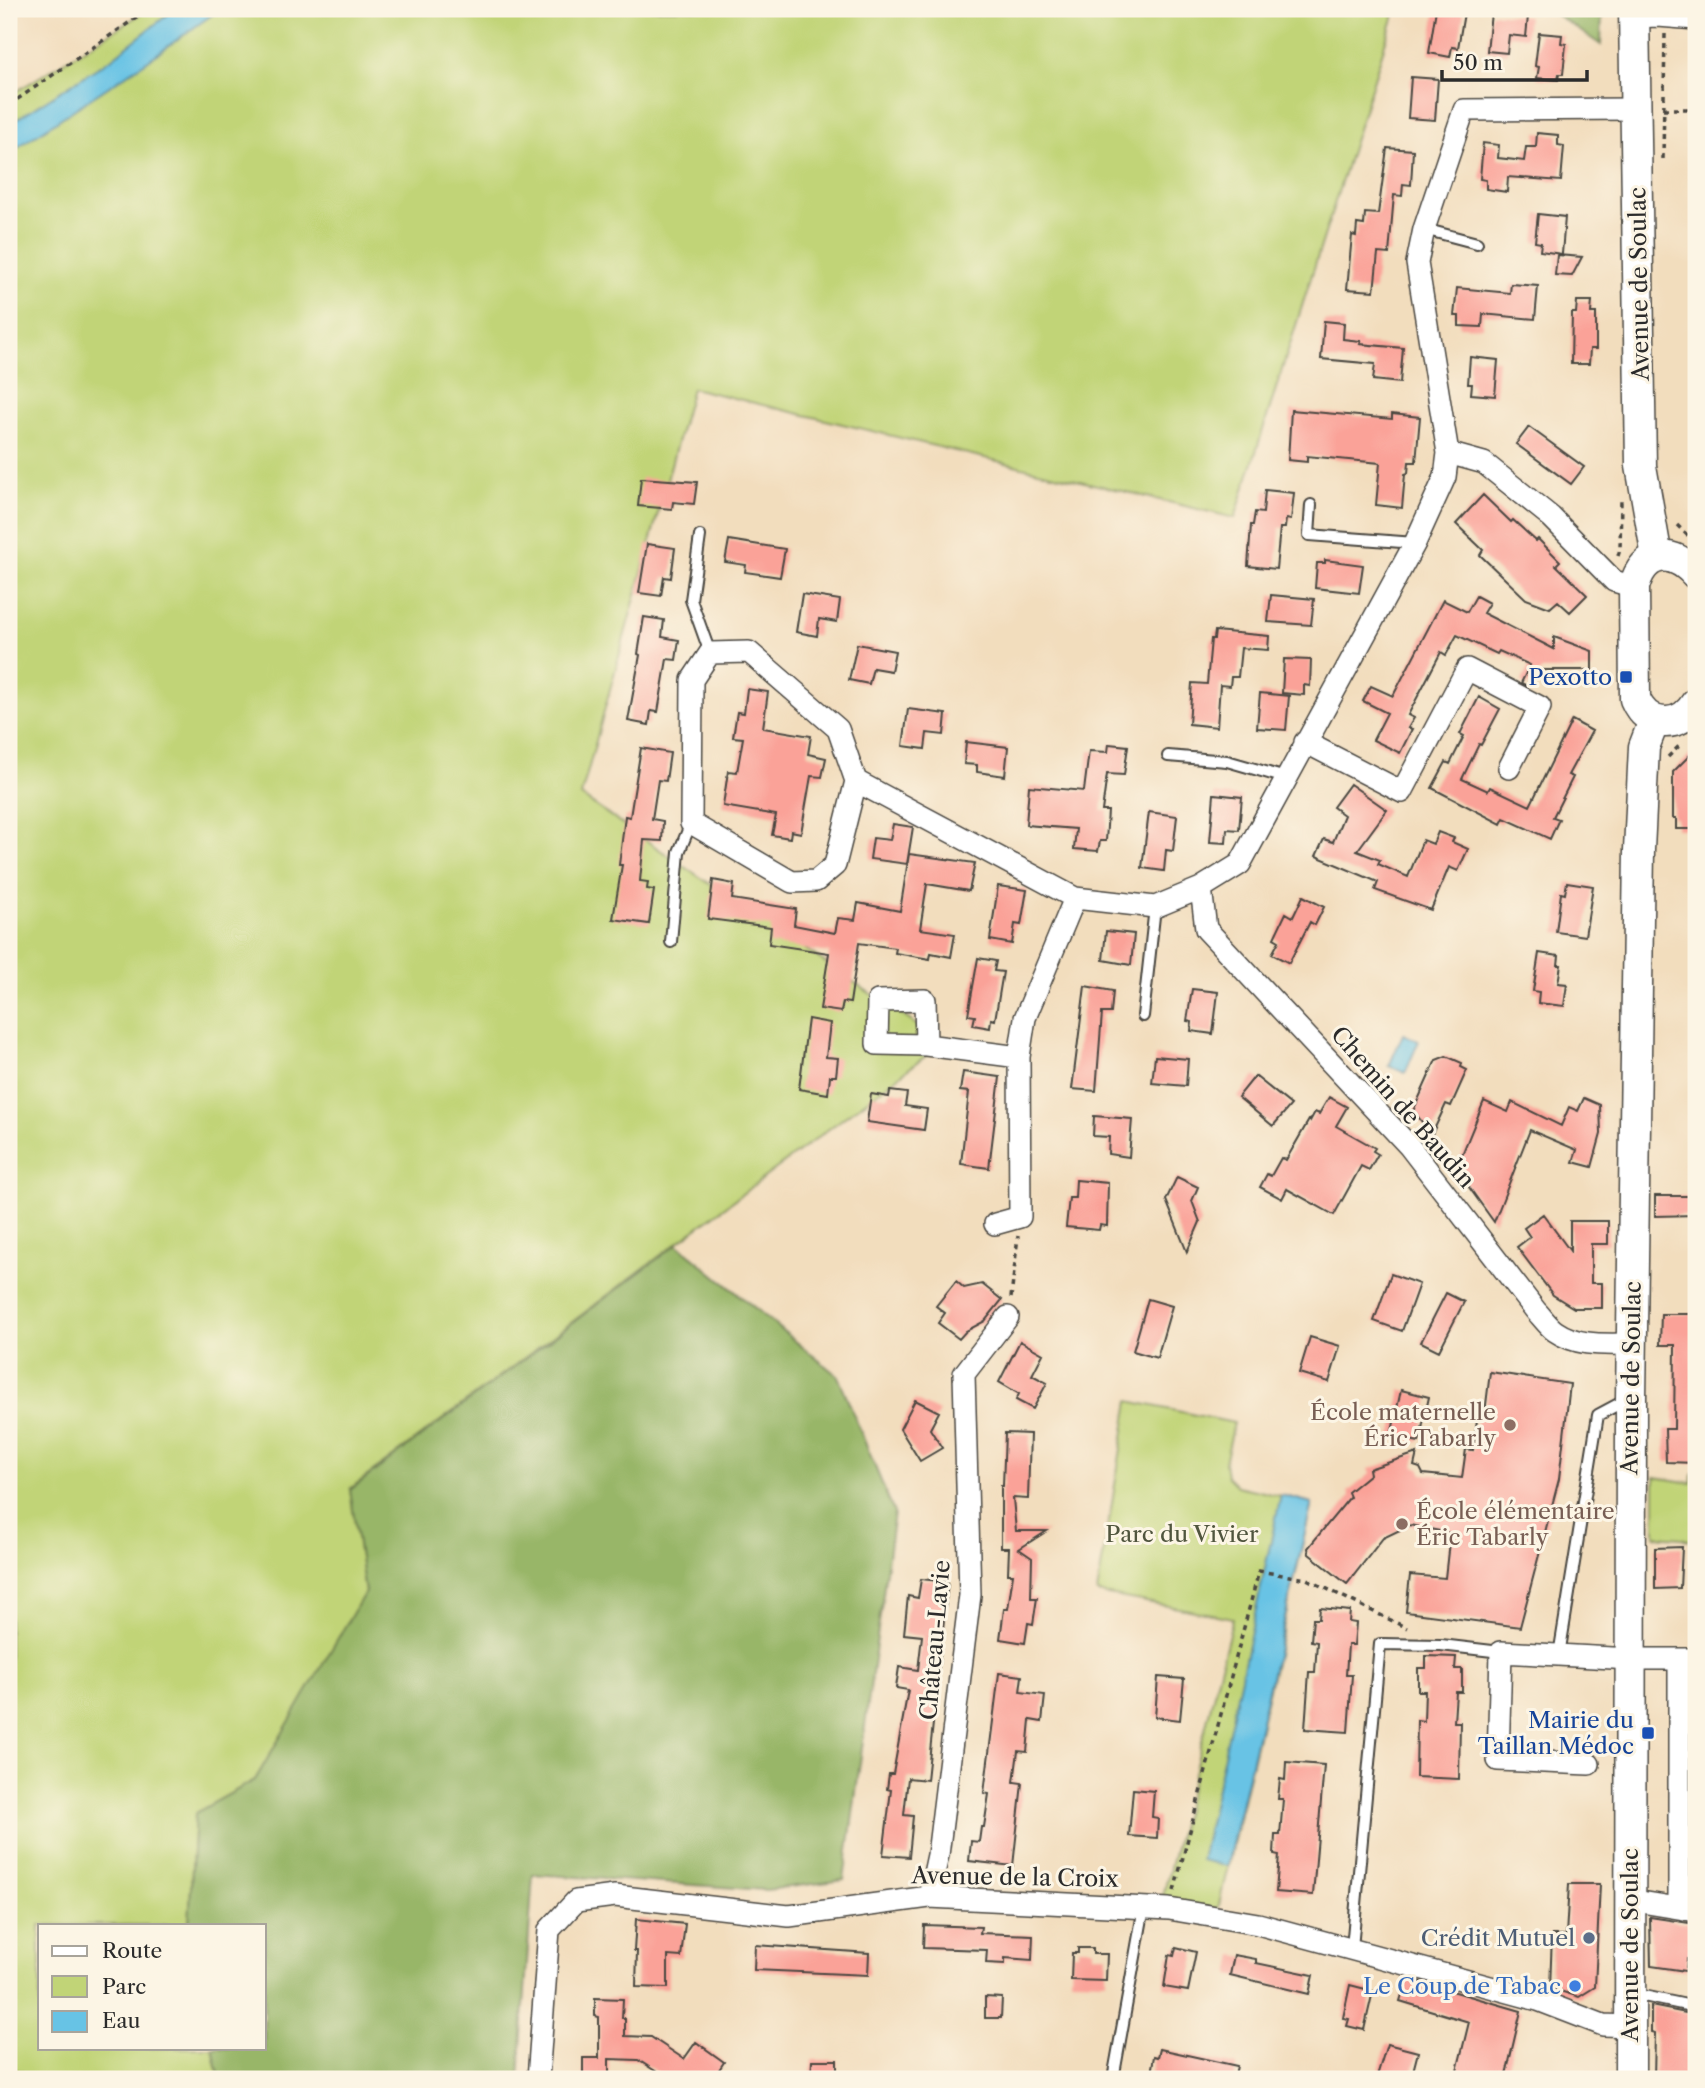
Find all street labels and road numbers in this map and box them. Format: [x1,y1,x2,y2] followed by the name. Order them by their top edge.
[1623,187,1655,382] street label: Avenue de Soulac
[1325,1021,1481,1193] street label: Chemin de Baudin
[1615,1281,1647,1476] street label: Avenue de Soulac
[914,1559,956,1721] street label: Château-Lavie
[1616,1848,1644,2043] street label: Avenue de Soulac
[910,1861,1119,1893] street label: Avenue de la Croix

